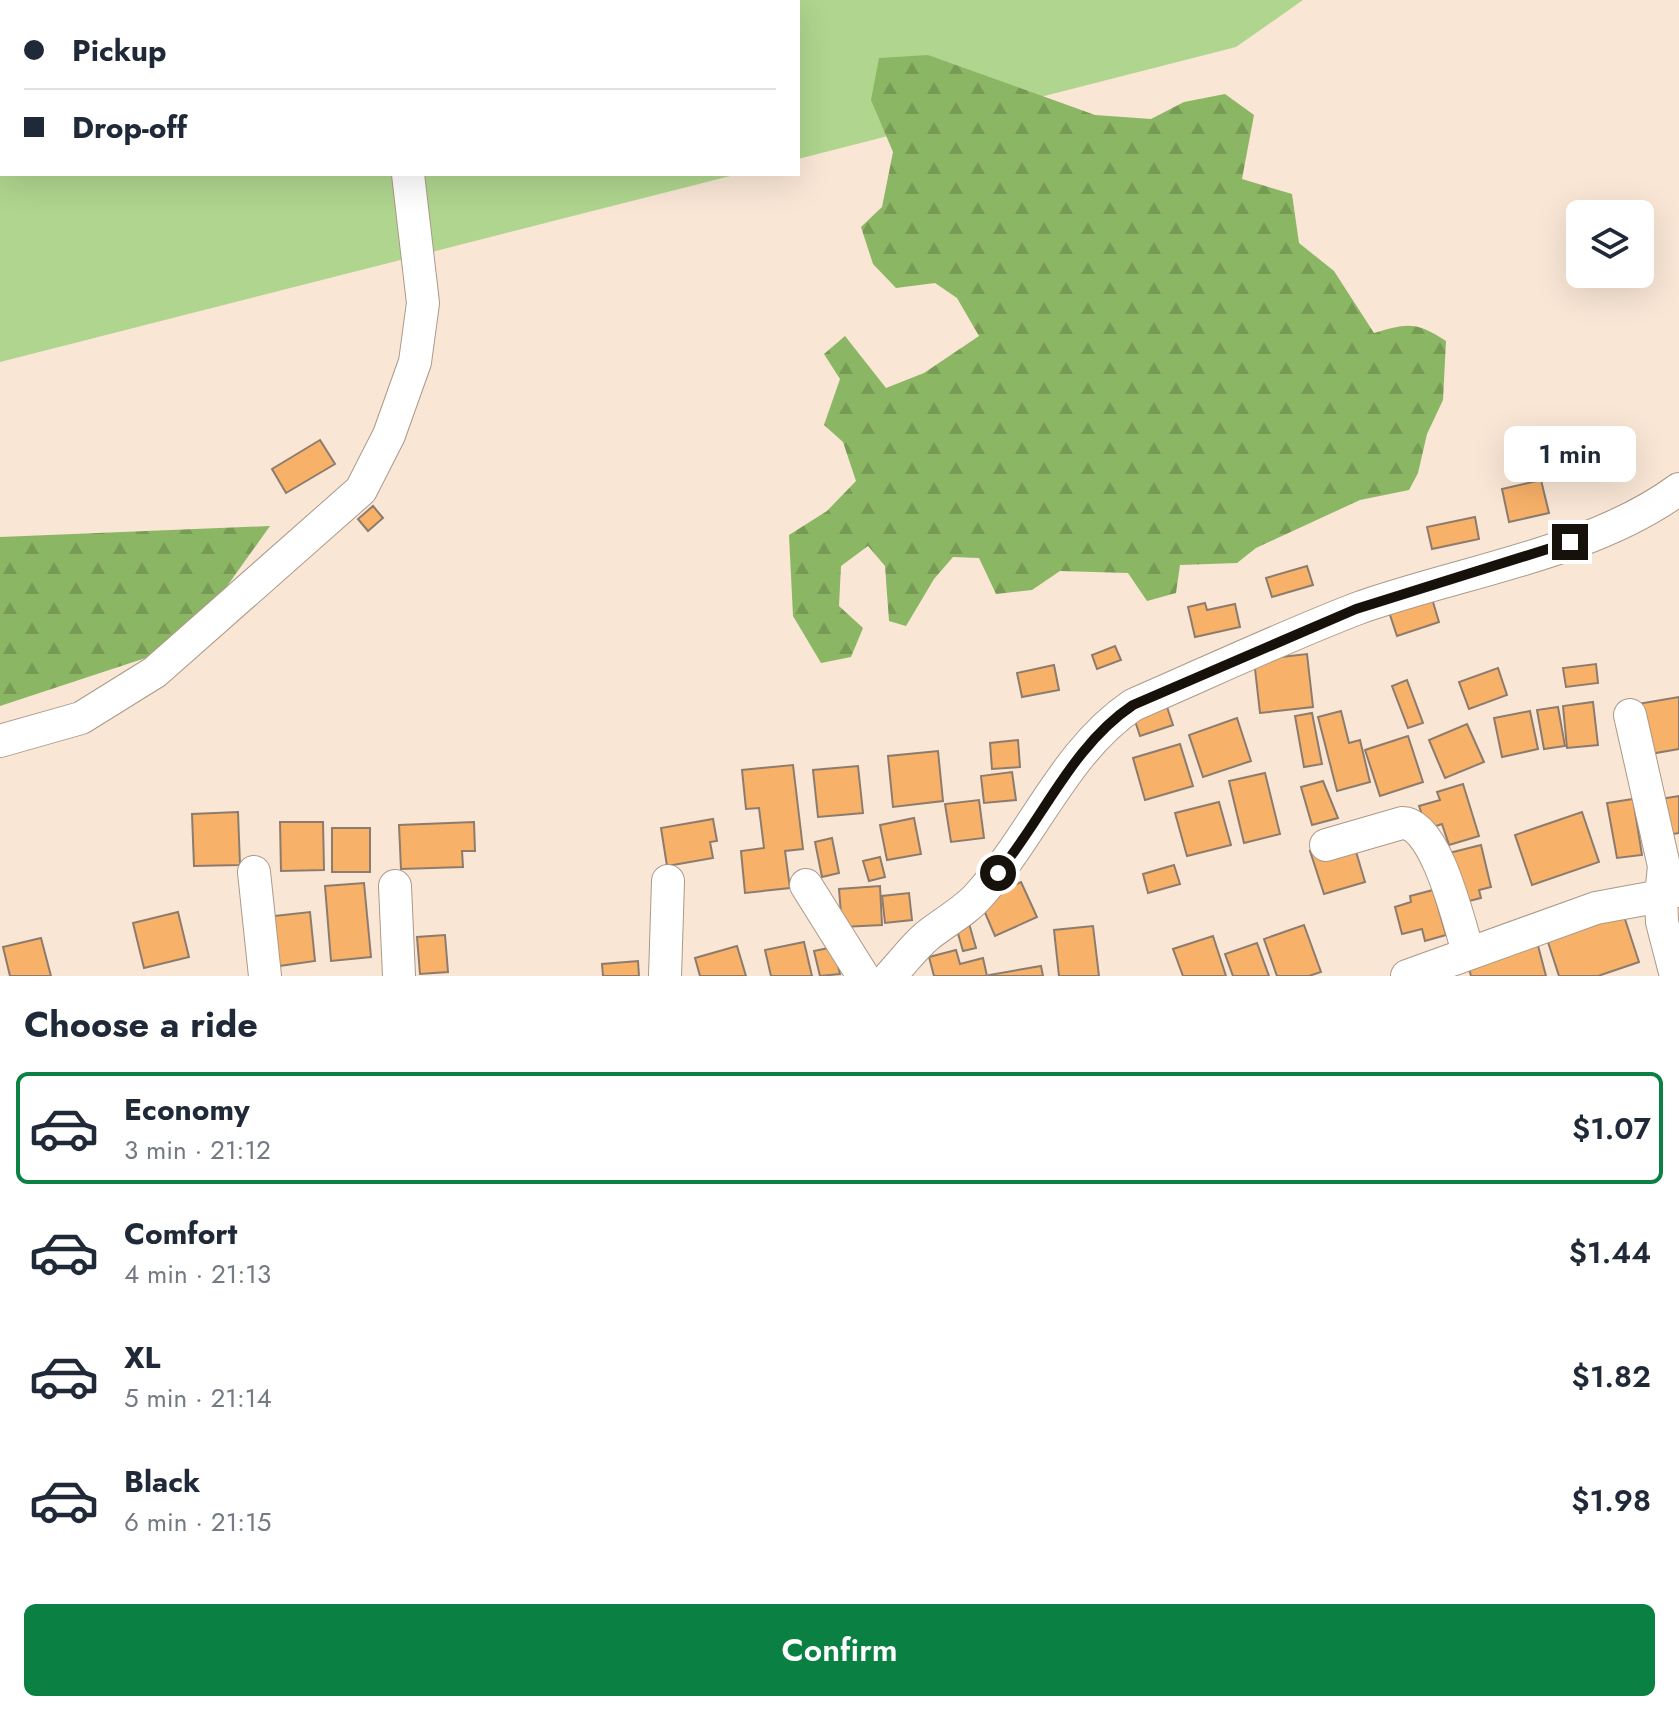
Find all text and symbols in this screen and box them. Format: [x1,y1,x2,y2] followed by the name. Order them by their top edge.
[72,29,167,72] text: Pickup
[72,106,187,149] text: Drop-off
[1566,200,1654,288] map controls
[1566,200,1654,288] button: layers
[1504,426,1636,482] callout: 1 min
[1538,435,1602,473] text: 1 min
[1552,524,1588,560] route end
[980,855,1016,891] route start
[24,998,258,1050] text: Choose a ride
[124,1088,250,1131] text: Economy
[28,1092,100,1164] icon: car
[1572,1107,1651,1150] text: $1.07
[124,1131,271,1169] text: 3 min · 21:12
[124,1212,237,1255] text: Comfort
[28,1216,100,1288] icon: car
[1569,1231,1651,1274] text: $1.44
[124,1255,271,1293] text: 4 min · 21:13
[124,1336,160,1379] text: XL
[28,1340,100,1412] icon: car
[1572,1355,1651,1398] text: $1.82
[124,1379,272,1417] text: 5 min · 21:14
[124,1460,200,1503] text: Black
[28,1464,100,1536] icon: car
[1571,1479,1651,1522] text: $1.98
[124,1503,272,1541] text: 6 min · 21:15
[24,1604,1655,1696] button: Confirm

